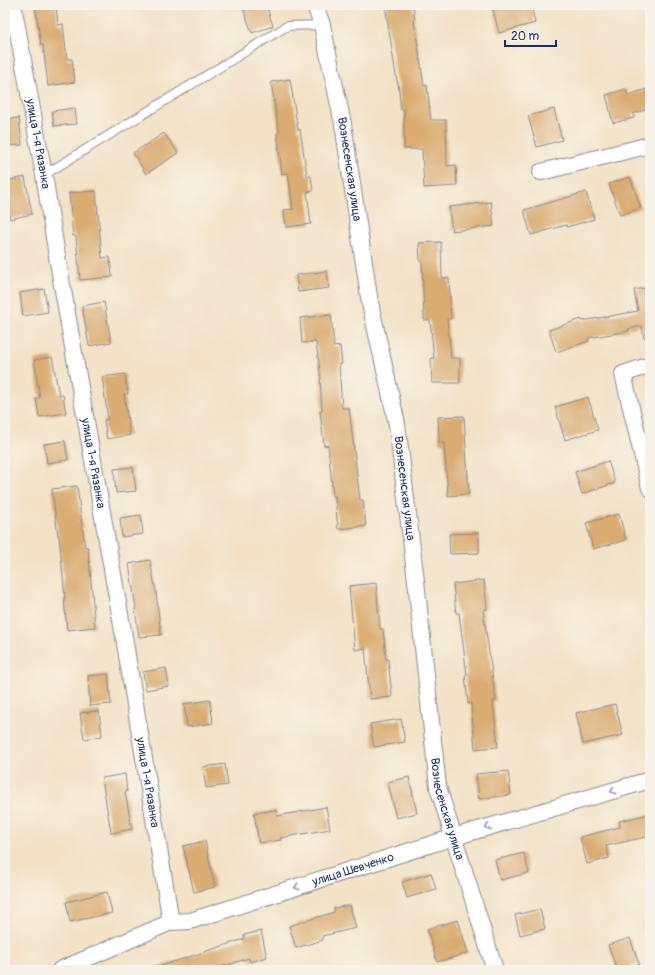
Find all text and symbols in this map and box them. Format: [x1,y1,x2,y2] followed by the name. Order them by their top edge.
[505,22,556,48] scale bar
[511,29,540,44] text: 20 m
[22,97,53,190] street label: улица 1-я Рязанка
[334,116,365,223] street label: Вознесенская улица
[77,416,108,510] street label: улица 1-я Рязанка
[391,435,418,542] street label: Вознесенская улица
[132,735,162,829] street label: улица 1-я Рязанка
[427,757,467,862] street label: Вознесенская улица
[609,786,616,795] one-way arrow
[484,822,491,831] one-way arrow
[310,849,396,890] street label: улица Шевченко
[294,882,301,890] one-way arrow

